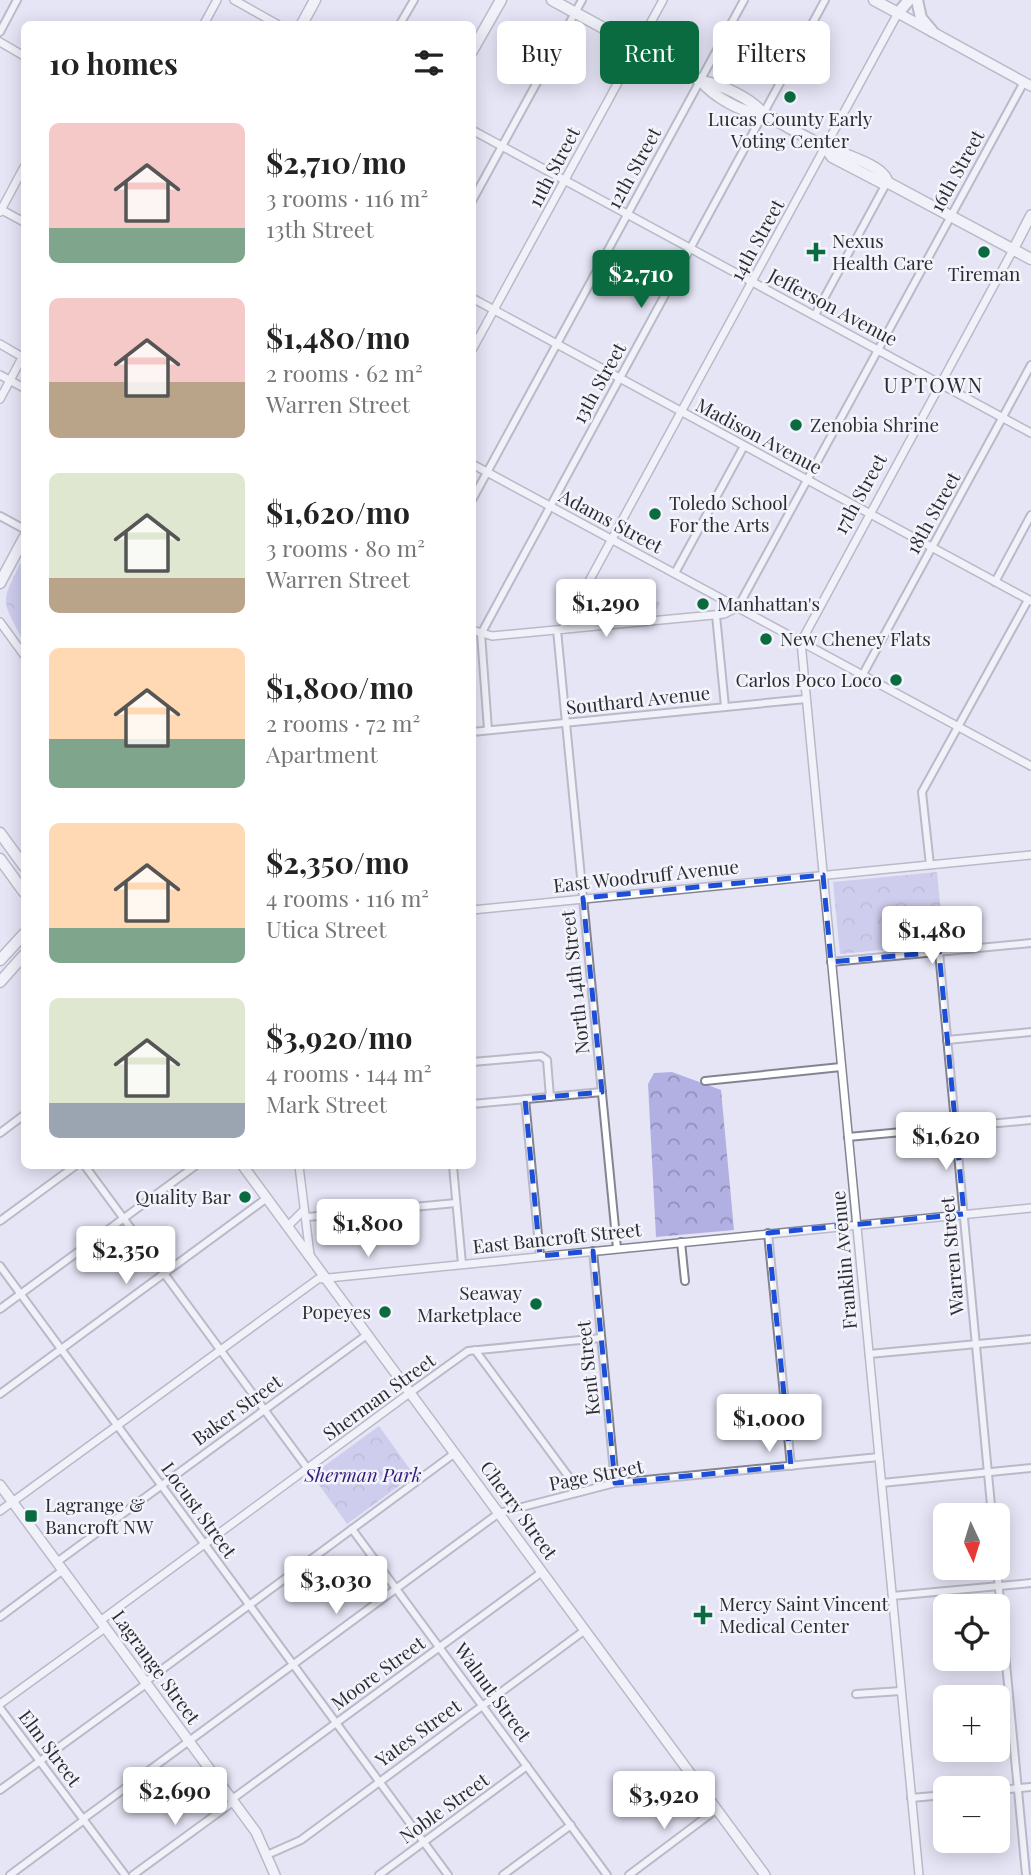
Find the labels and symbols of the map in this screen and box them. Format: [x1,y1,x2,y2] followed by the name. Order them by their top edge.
[782,89,798,105] marker: Lucas County Early Voting Center
[708,105,873,153] place label: Lucas County Early Voting Center
[521,121,585,211] street label: 11th Street
[600,122,666,213] street label: 12th Street
[923,124,990,216] street label: 16th Street
[723,194,789,285] street label: 14th Street
[832,227,933,275] place label: Nexus Health Care
[806,242,826,262] marker: Nexus Health Care
[976,244,992,260] marker: Tireman
[584,250,698,310] pin: $2,710
[948,260,1021,286] place label: Tireman
[764,261,903,351] street label: Jefferson Avenue
[565,337,631,428] street label: 13th Street
[884,370,984,398] district label: UPTOWN
[692,391,827,479] street label: Madison Avenue
[810,411,939,437] place label: Zenobia Shrine
[788,417,804,433] marker: Zenobia Shrine
[826,448,892,538] street label: 17th Street
[899,466,966,558] street label: 18th Street
[554,482,668,558] street label: Adams Street
[669,489,789,537] place label: Toledo School For the Arts
[647,506,663,522] marker: Toledo School For the Arts
[549,580,663,639] pin: $1,290
[717,590,820,616] place label: Manhattan's
[695,596,711,612] marker: Manhattan's
[780,625,931,651] place label: New Cheney Flats
[758,631,774,647] marker: New Cheney Flats
[736,666,882,692] place label: Carlos Poco Loco
[888,672,904,688] marker: Carlos Poco Loco
[564,678,711,720] street label: Southard Avenue
[552,852,740,898] street label: East Woodruff Avenue
[875,906,989,966] pin: $1,480
[553,909,594,1055] street label: North 14th Street
[889,1112,1003,1172] pin: $1,620
[135,1183,232,1209] place label: Quality Bar
[237,1189,253,1205] marker: Quality Bar
[824,1190,862,1331] street label: Franklin Avenue
[933,1195,969,1317] street label: Warren Street
[311,1200,425,1259] pin: $1,800
[471,1215,643,1259] street label: East Bancroft Street
[69,1226,183,1286] pin: $2,350
[417,1279,522,1327] place label: Seaway Marketplace
[528,1296,544,1312] marker: Seaway Marketplace
[302,1298,371,1324] place label: Popeyes
[377,1304,393,1320] marker: Popeyes
[569,1319,605,1417] street label: Kent Street
[317,1346,440,1446] street label: Sherman Street
[186,1368,287,1450] street label: Baker Street
[712,1394,826,1454] pin: $1,000
[546,1452,645,1496] street label: Page Street
[475,1455,564,1564] street label: Cherry Street
[156,1456,244,1563] street label: Locust Street
[304,1461,422,1487] park label: Sherman Park
[45,1491,154,1539] place label: Lagrange & Bancroft NW
[933,1503,1010,1580] north arrow
[23,1508,39,1524] marker: Lagrange & Bancroft NW
[279,1556,393,1616] pin: $3,030
[719,1590,889,1638] place label: Mercy Saint Vincent Medical Center
[107,1604,207,1729] street label: Lagrange Street
[693,1605,713,1625] marker: Mercy Saint Vincent Medical Center
[325,1629,430,1715] street label: Moore Street
[449,1636,538,1746] street label: Walnut Street
[368,1692,466,1773] street label: Yates Street
[13,1704,88,1791] street label: Elm Street
[393,1766,494,1848] street label: Noble Street
[118,1768,232,1827] pin: $2,690
[607,1772,721,1831] pin: $3,920

